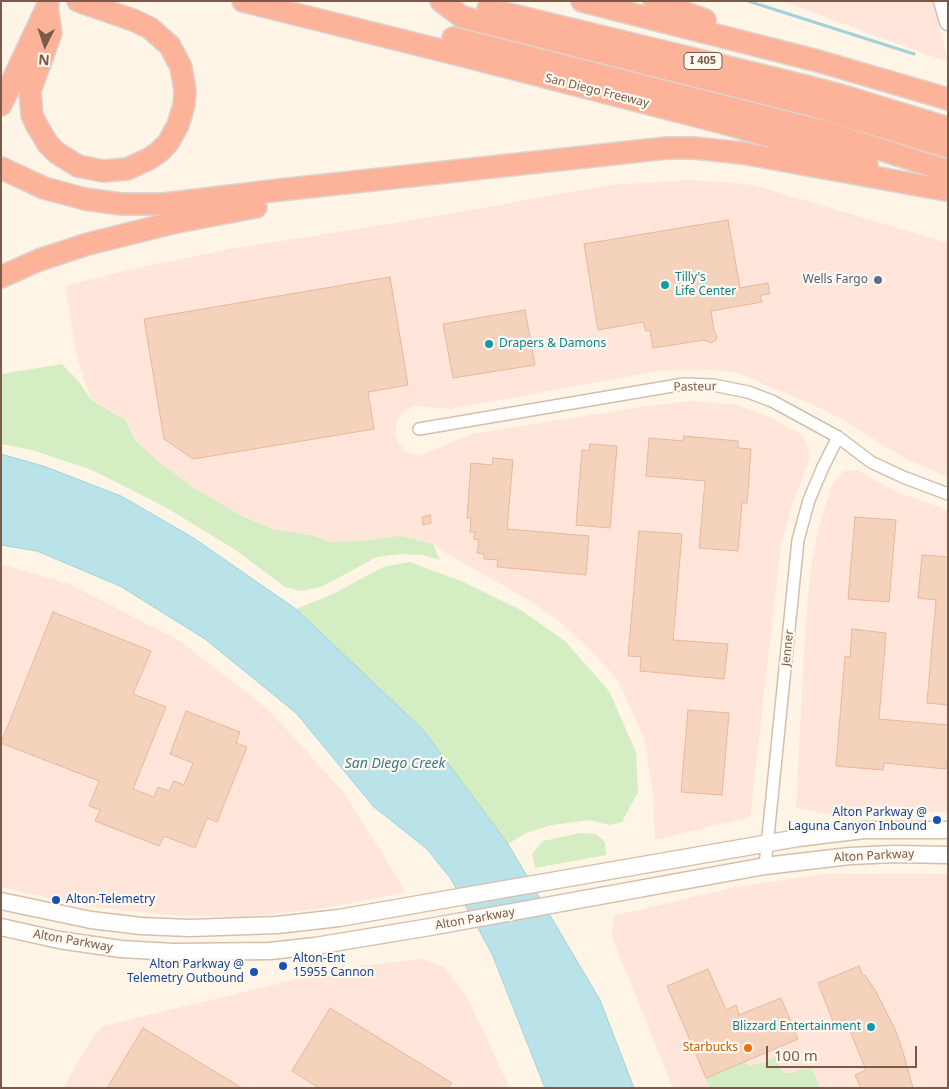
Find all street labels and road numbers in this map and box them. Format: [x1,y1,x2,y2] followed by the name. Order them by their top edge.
[684,52,722,70] road number: I 405
[543,71,651,111] street label: San Diego Freeway
[673,379,717,395] street label: Pasteur
[779,629,797,667] street label: Jenner
[833,847,915,865] street label: Alton Parkway
[434,905,516,933] street label: Alton Parkway
[32,927,114,955] street label: Alton Parkway

